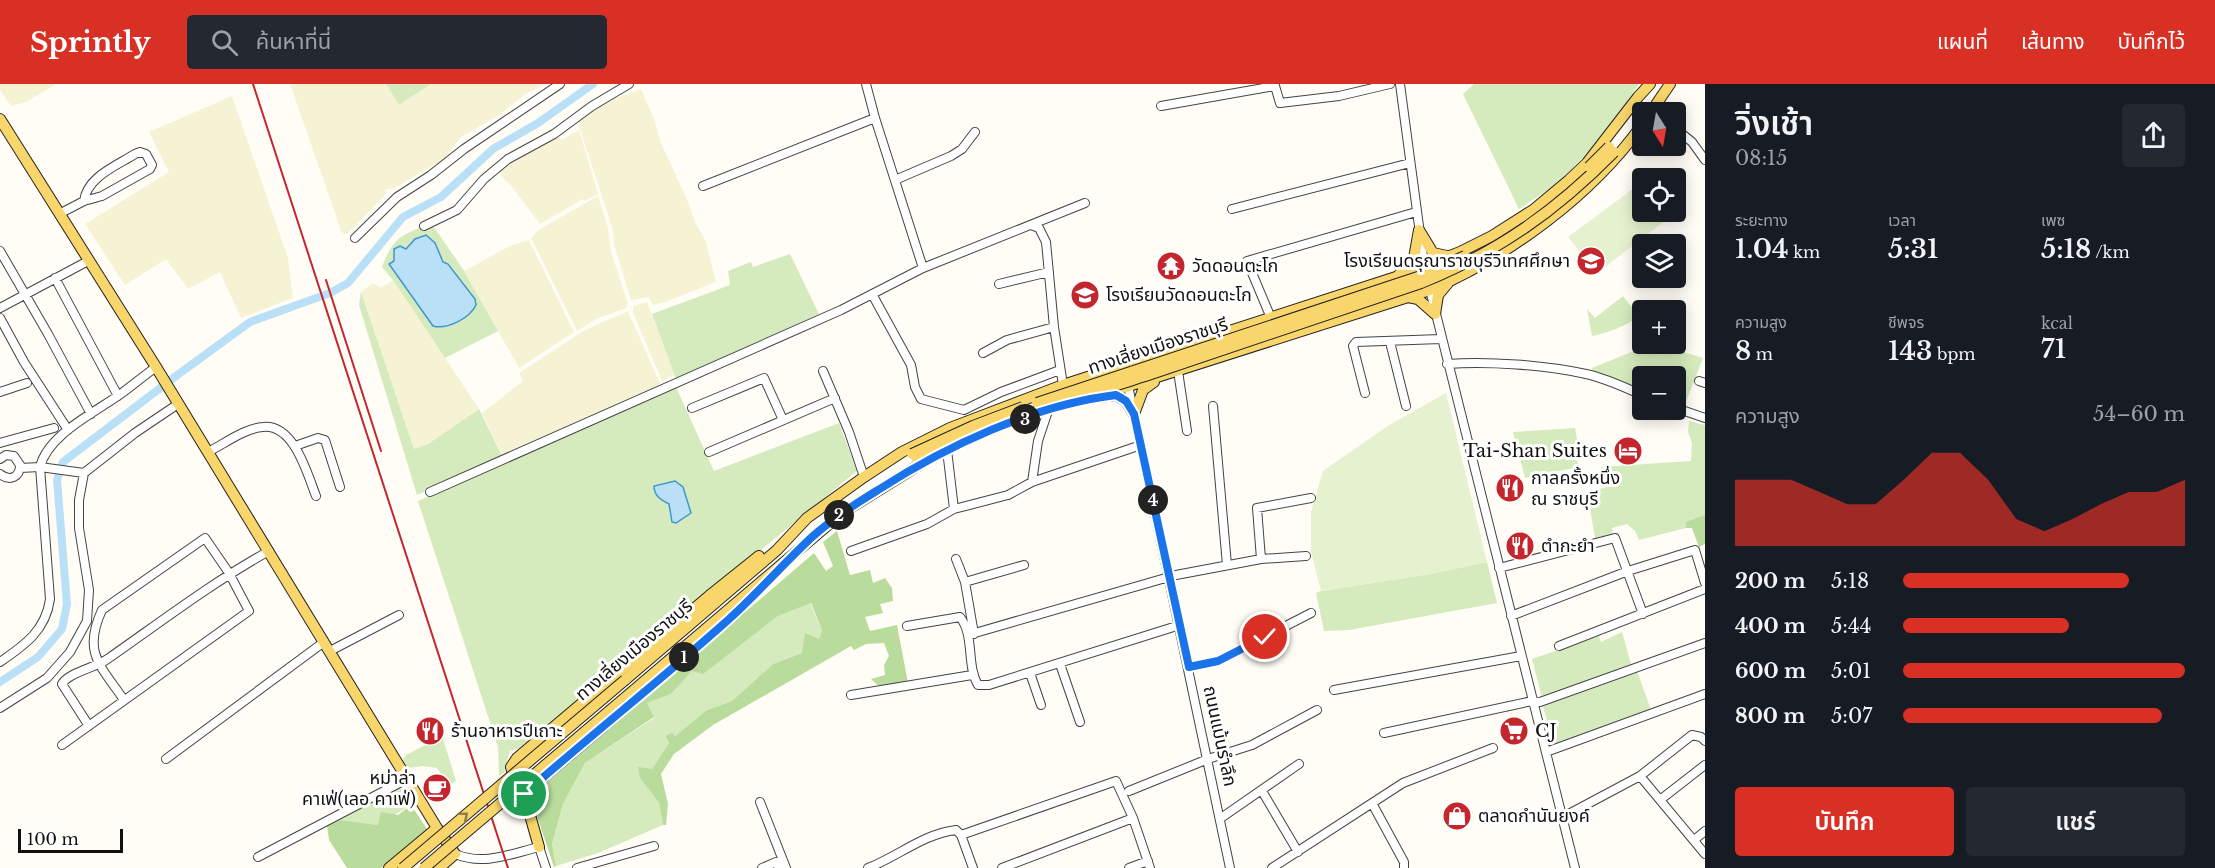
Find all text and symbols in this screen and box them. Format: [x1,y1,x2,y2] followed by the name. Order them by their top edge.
[187,15,607,69] search box
[30,25,151,60] text: Sprintly
[208,26,241,59] icon: search
[256,28,331,55] text: ค้นหาที่นี่
[1937,29,1988,55] text: แผนที่
[2021,29,2085,55] text: เส้นทาง
[2118,29,2185,55] text: บันทึกไว้
[1632,102,1686,156] north arrow
[1632,102,1686,420] map controls
[1735,103,1813,144] text: วิ่งเช้า
[2122,104,2185,167] button: share
[1735,146,1787,170] text: 08:15
[1632,168,1686,222] button: locate
[1735,210,1788,230] text: ระยะทาง
[1888,210,1916,230] text: เวลา
[2041,210,2065,230] text: เพซ
[1735,233,1789,265] text: 1.04
[1888,233,1938,265] text: 5:31
[2041,233,2091,265] text: 5:18
[1632,234,1686,288] button: layers
[1789,242,1820,262] text: km
[2091,242,2130,262] text: /km
[1575,245,1607,277] school or university icon: โรงเรียนดรุณาราชบุรีวิเทศศึกษา
[1155,250,1187,282] temple icon: วัดดอนตะโก
[1344,250,1570,272] place label: โรงเรียนดรุณาราชบุรีวิเทศศึกษา
[1192,255,1278,277] place label: วัดดอนตะโก
[1069,279,1101,311] school or university icon: โรงเรียนวัดดอนตะโก
[1106,284,1252,306] place label: โรงเรียนวัดดอนตะโก
[1632,300,1686,354] button: +
[1085,311,1231,379] street label: ทางเลี่ยงเมืองราชบุรี
[1735,312,1787,332] text: ความสูง
[1888,312,1924,332] text: ชีพจร
[2041,313,2073,333] text: kcal
[2041,333,2066,365] text: 71
[1735,335,1751,367] text: 8
[1888,335,1932,367] text: 143
[1751,344,1773,364] text: m
[1932,344,1976,364] text: bpm
[1632,366,1686,420] button: −
[2093,402,2185,426] text: 54–60 m
[1010,404,1040,434] pin: 3
[1735,404,1800,428] text: ความสูง
[1020,409,1030,429] text: 3
[1612,435,1644,467] hotel icon: Tai-Shan Suites
[1463,440,1607,462] place label: Tai-Shan Suites
[1531,465,1620,510] place label: กาลครั้งหนึ่ง ณ ราชบุรี
[1494,472,1526,504] restaurant icon: กาลครั้งหนึ่ง ณ ราชบุรี
[1138,485,1168,515] pin: 4
[1148,490,1158,510] text: 4
[824,500,854,530] pin: 2
[834,505,844,525] text: 2
[1504,530,1536,562] restaurant icon: ตำกะยำ
[1541,535,1595,557] place label: ตำกะยำ
[1735,569,1806,593] text: 200 m
[1831,569,1869,593] text: 5:18
[570,593,697,705] street label: ทางเลี่ยงเมืองราชบุรี
[1239,611,1290,662] pin
[1735,614,1806,638] text: 400 m
[1831,614,1871,638] text: 5:44
[1248,620,1281,653] icon: check
[669,642,699,672] pin: 1
[681,647,687,667] text: 1
[1735,659,1806,683] text: 600 m
[1831,659,1871,683] text: 5:01
[1199,684,1241,788] street label: ถนนแม้นรำลึก
[1735,704,1805,728] text: 800 m
[1831,704,1872,728] text: 5:07
[414,715,446,747] restaurant icon: ร้านอาหารปีเถาะ
[1498,715,1530,747] supermarket icon: CJ
[451,720,563,742] place label: ร้านอาหารปีเถาะ
[1535,720,1557,742] place label: CJ
[302,767,416,810] place label: หม่าล่า คาเฟ่(เลอ คาเฟ่)
[498,768,549,819] pin
[421,772,453,804] cafe icon: หม่าล่า คาเฟ่(เลอ คาเฟ่)
[507,777,540,810] icon: arrive
[1735,787,1954,856] button: บันทึก
[1966,787,2185,856] button: แชร์
[1441,800,1473,832] shop icon: ตลาดกำนันยงค์
[1478,805,1590,827] place label: ตลาดกำนันยงค์
[457,813,468,824] one-way arrow
[18,826,123,854] scale bar
[27,829,79,849] text: 100 m

